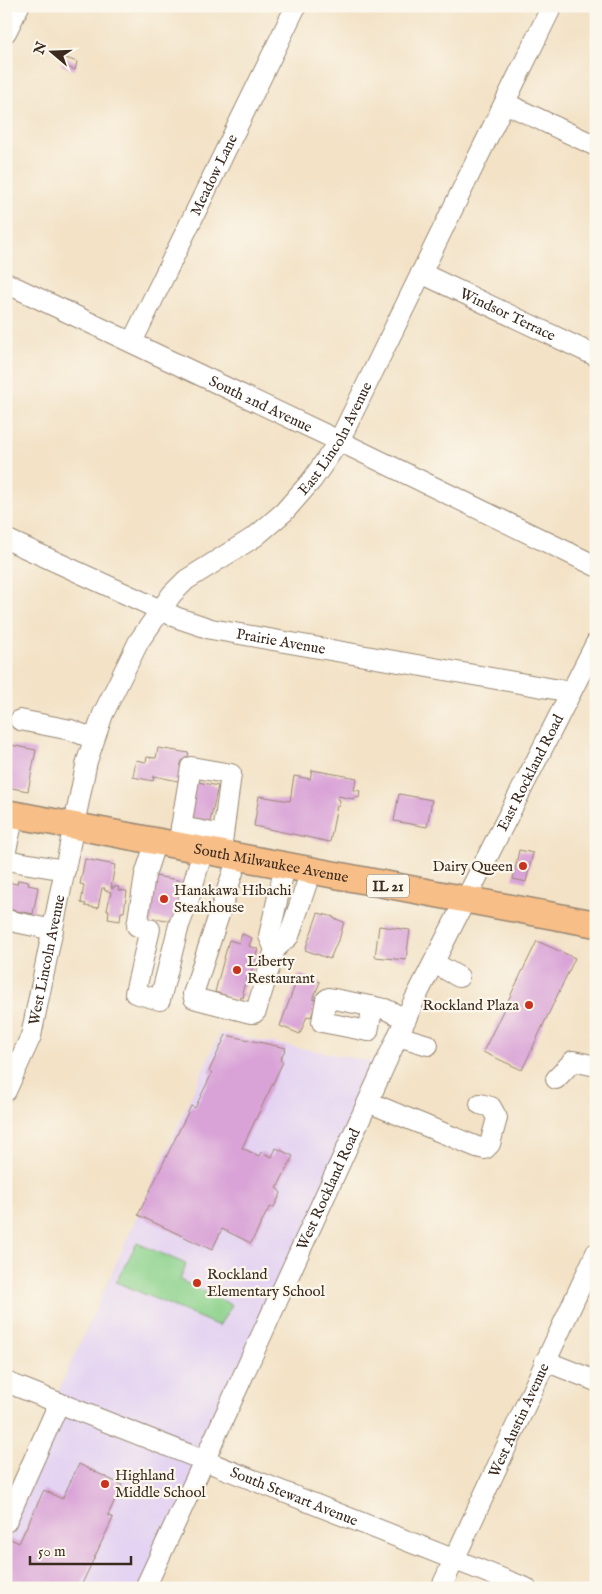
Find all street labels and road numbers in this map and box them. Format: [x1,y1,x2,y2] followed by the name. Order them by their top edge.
[186,131,242,219] street label: Meadow Lane
[457,284,559,345] street label: Windsor Terrace
[206,372,315,437] street label: South 2nd Avenue
[294,379,376,499] street label: East Lincoln Avenue
[235,625,327,659] street label: Prairie Avenue
[493,710,569,834] street label: East Rockland Road
[192,840,350,887] street label: South Milwaukee Avenue
[367,874,409,898] road number: IL 21
[24,893,70,1027] street label: West Lincoln Avenue
[293,1124,365,1253] street label: West Rockland Road
[485,1360,554,1480] street label: West Austin Avenue
[227,1463,361,1531] street label: South Stewart Avenue

